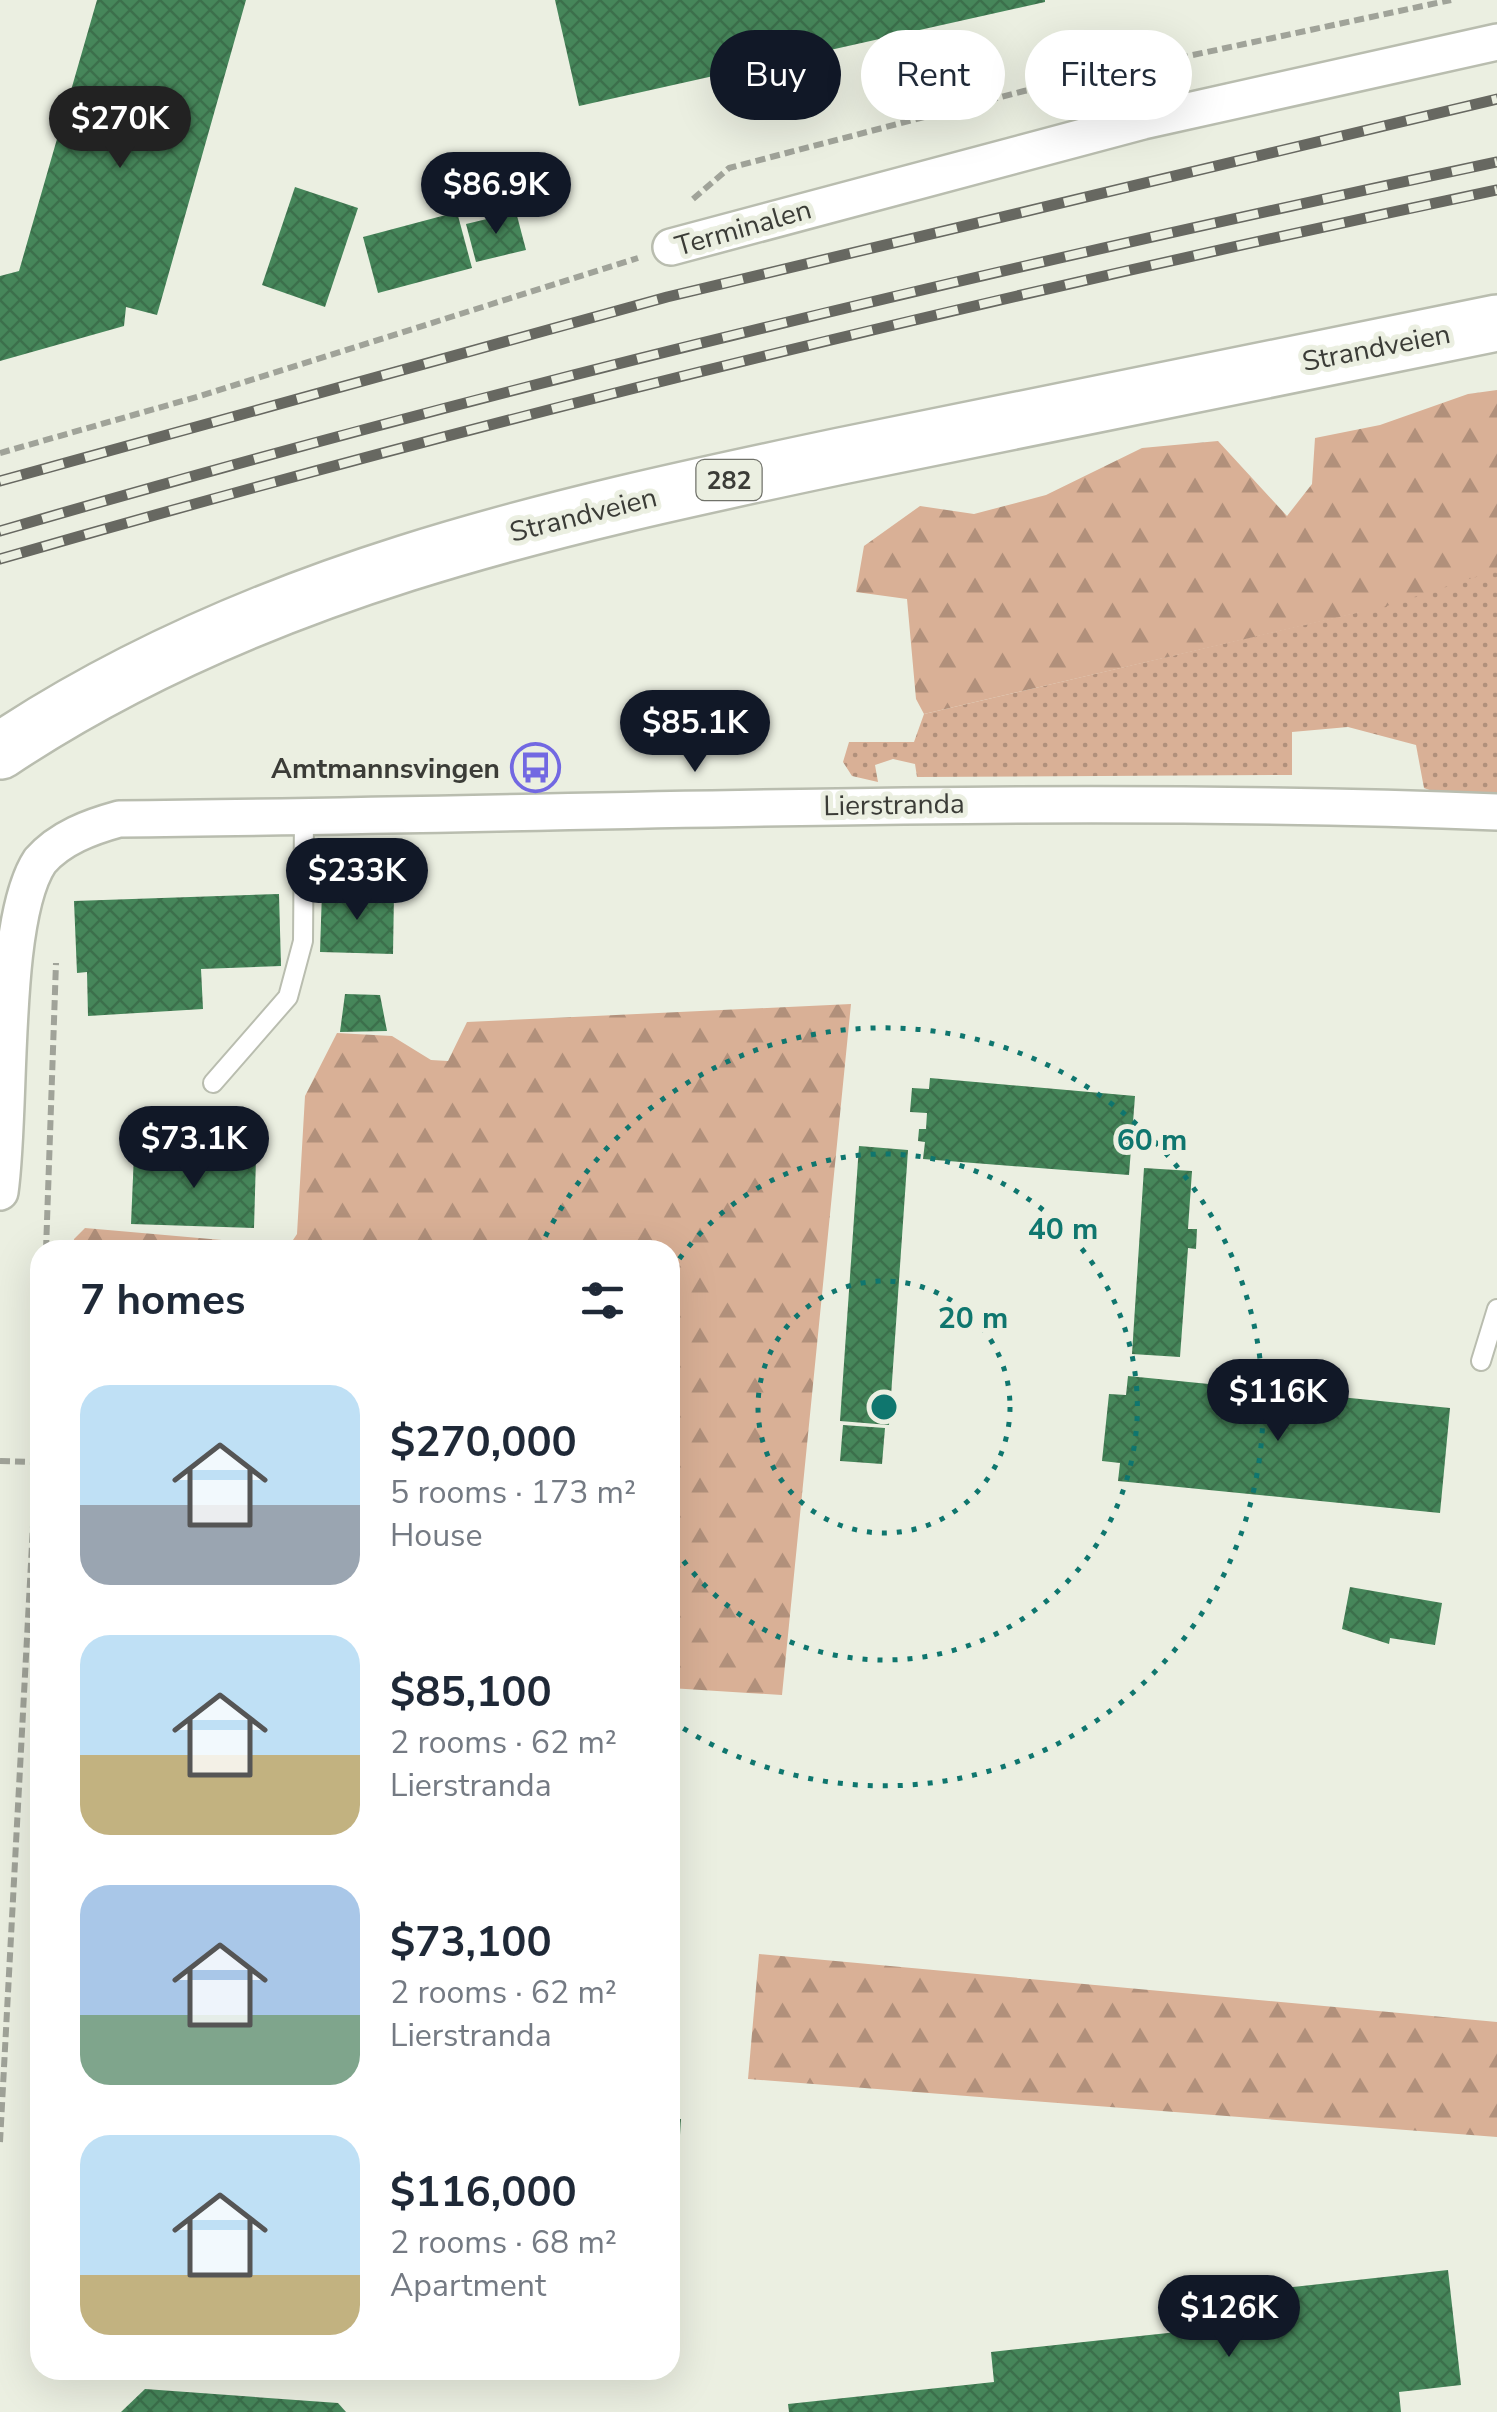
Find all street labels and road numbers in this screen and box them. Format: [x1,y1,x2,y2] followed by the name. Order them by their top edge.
[671,190,816,265] street label: Terminalen
[1299,315,1454,381] street label: Strandveien
[696,460,762,500] road number: 282
[506,478,661,552] street label: Strandveien
[823,785,965,825] street label: Lierstranda

